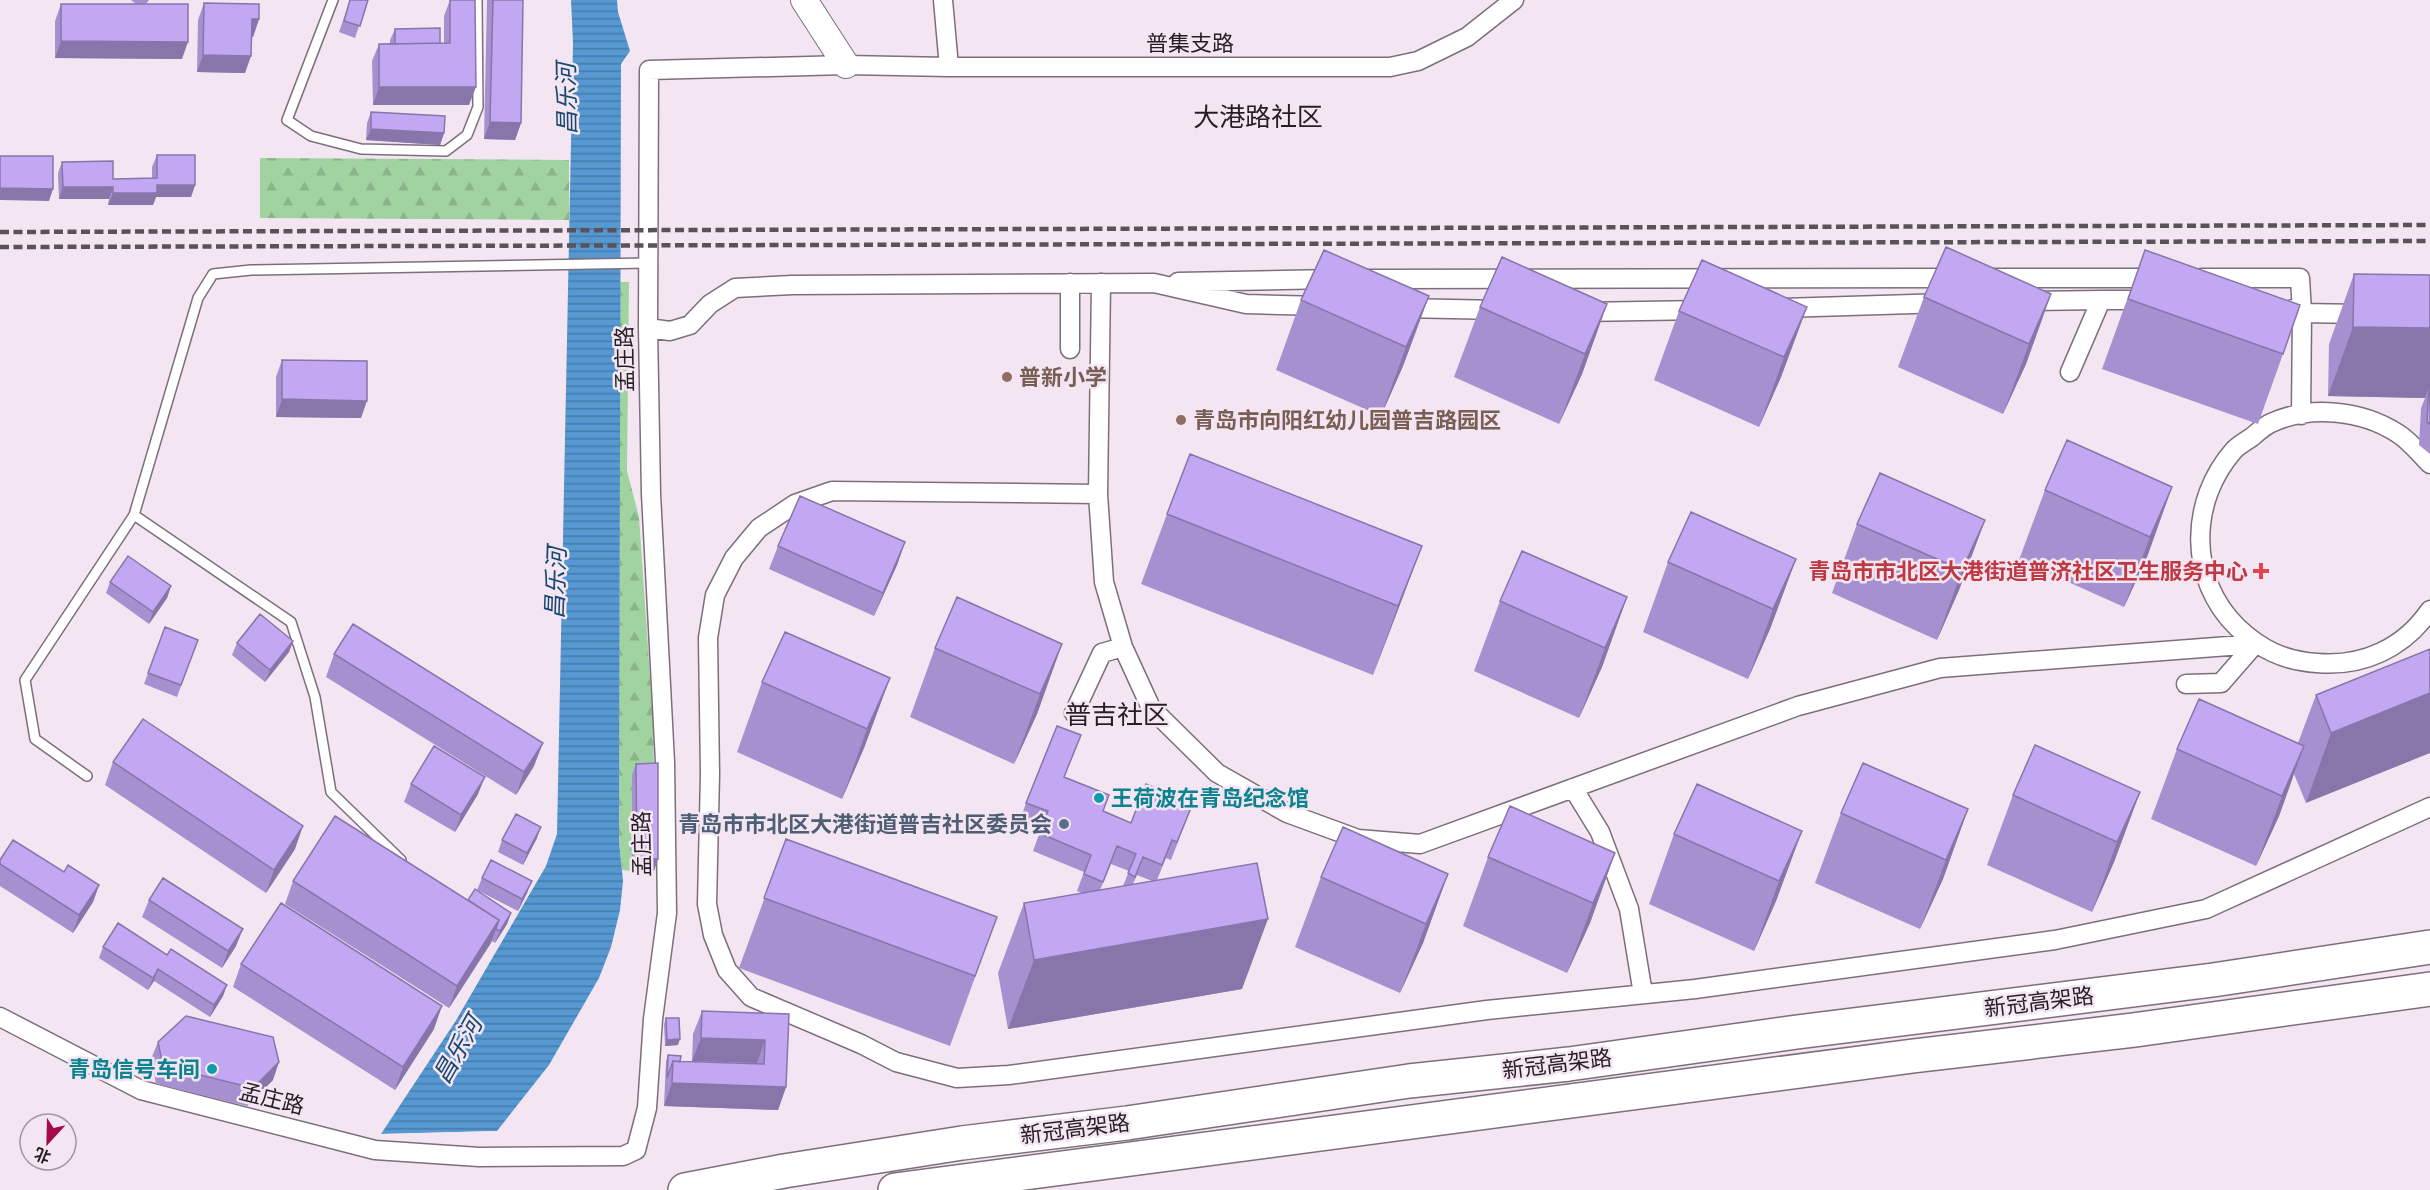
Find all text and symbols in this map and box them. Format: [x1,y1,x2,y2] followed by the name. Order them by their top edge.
[1146,30,1234,57] street label: 普集支路
[551,59,583,135] water label: 昌乐河
[1193,102,1323,134] district label: 大港路社区
[611,326,639,392] street label: 孟庄路
[1019,364,1107,391] place label: 普新小学
[1000,370,1014,384] marker: 普新小学
[1193,407,1501,434] place label: 青岛市向阳红幼儿园普吉路园区
[1174,413,1188,427] marker: 青岛市向阳红幼儿园普吉路园区
[540,543,572,620] water label: 昌乐河
[1808,558,2248,585] place label: 青岛市市北区大港街道普济社区卫生服务中心
[2252,562,2270,580] marker: 青岛市市北区大港街道普济社区卫生服务中心
[1065,700,1169,732] district label: 普吉社区
[1111,785,1309,812] place label: 王荷波在青岛纪念馆
[1092,791,1106,805] marker: 王荷波在青岛纪念馆
[628,811,656,877] street label: 孟庄路
[678,811,1052,838] place label: 青岛市市北区大港街道普吉社区委员会
[1057,817,1071,831] marker: 青岛市市北区大港街道普吉社区委员会
[1983,982,2095,1022] street label: 新冠高架路
[427,1008,491,1089] water label: 昌乐河
[1501,1044,1613,1084] street label: 新冠高架路
[68,1056,200,1083] place label: 青岛信号车间
[205,1062,219,1076] marker: 青岛信号车间
[237,1078,307,1120] street label: 孟庄路
[1019,1109,1131,1149] street label: 新冠高架路
[18,1112,78,1172] north arrow
[32,1143,54,1167] text: 北

